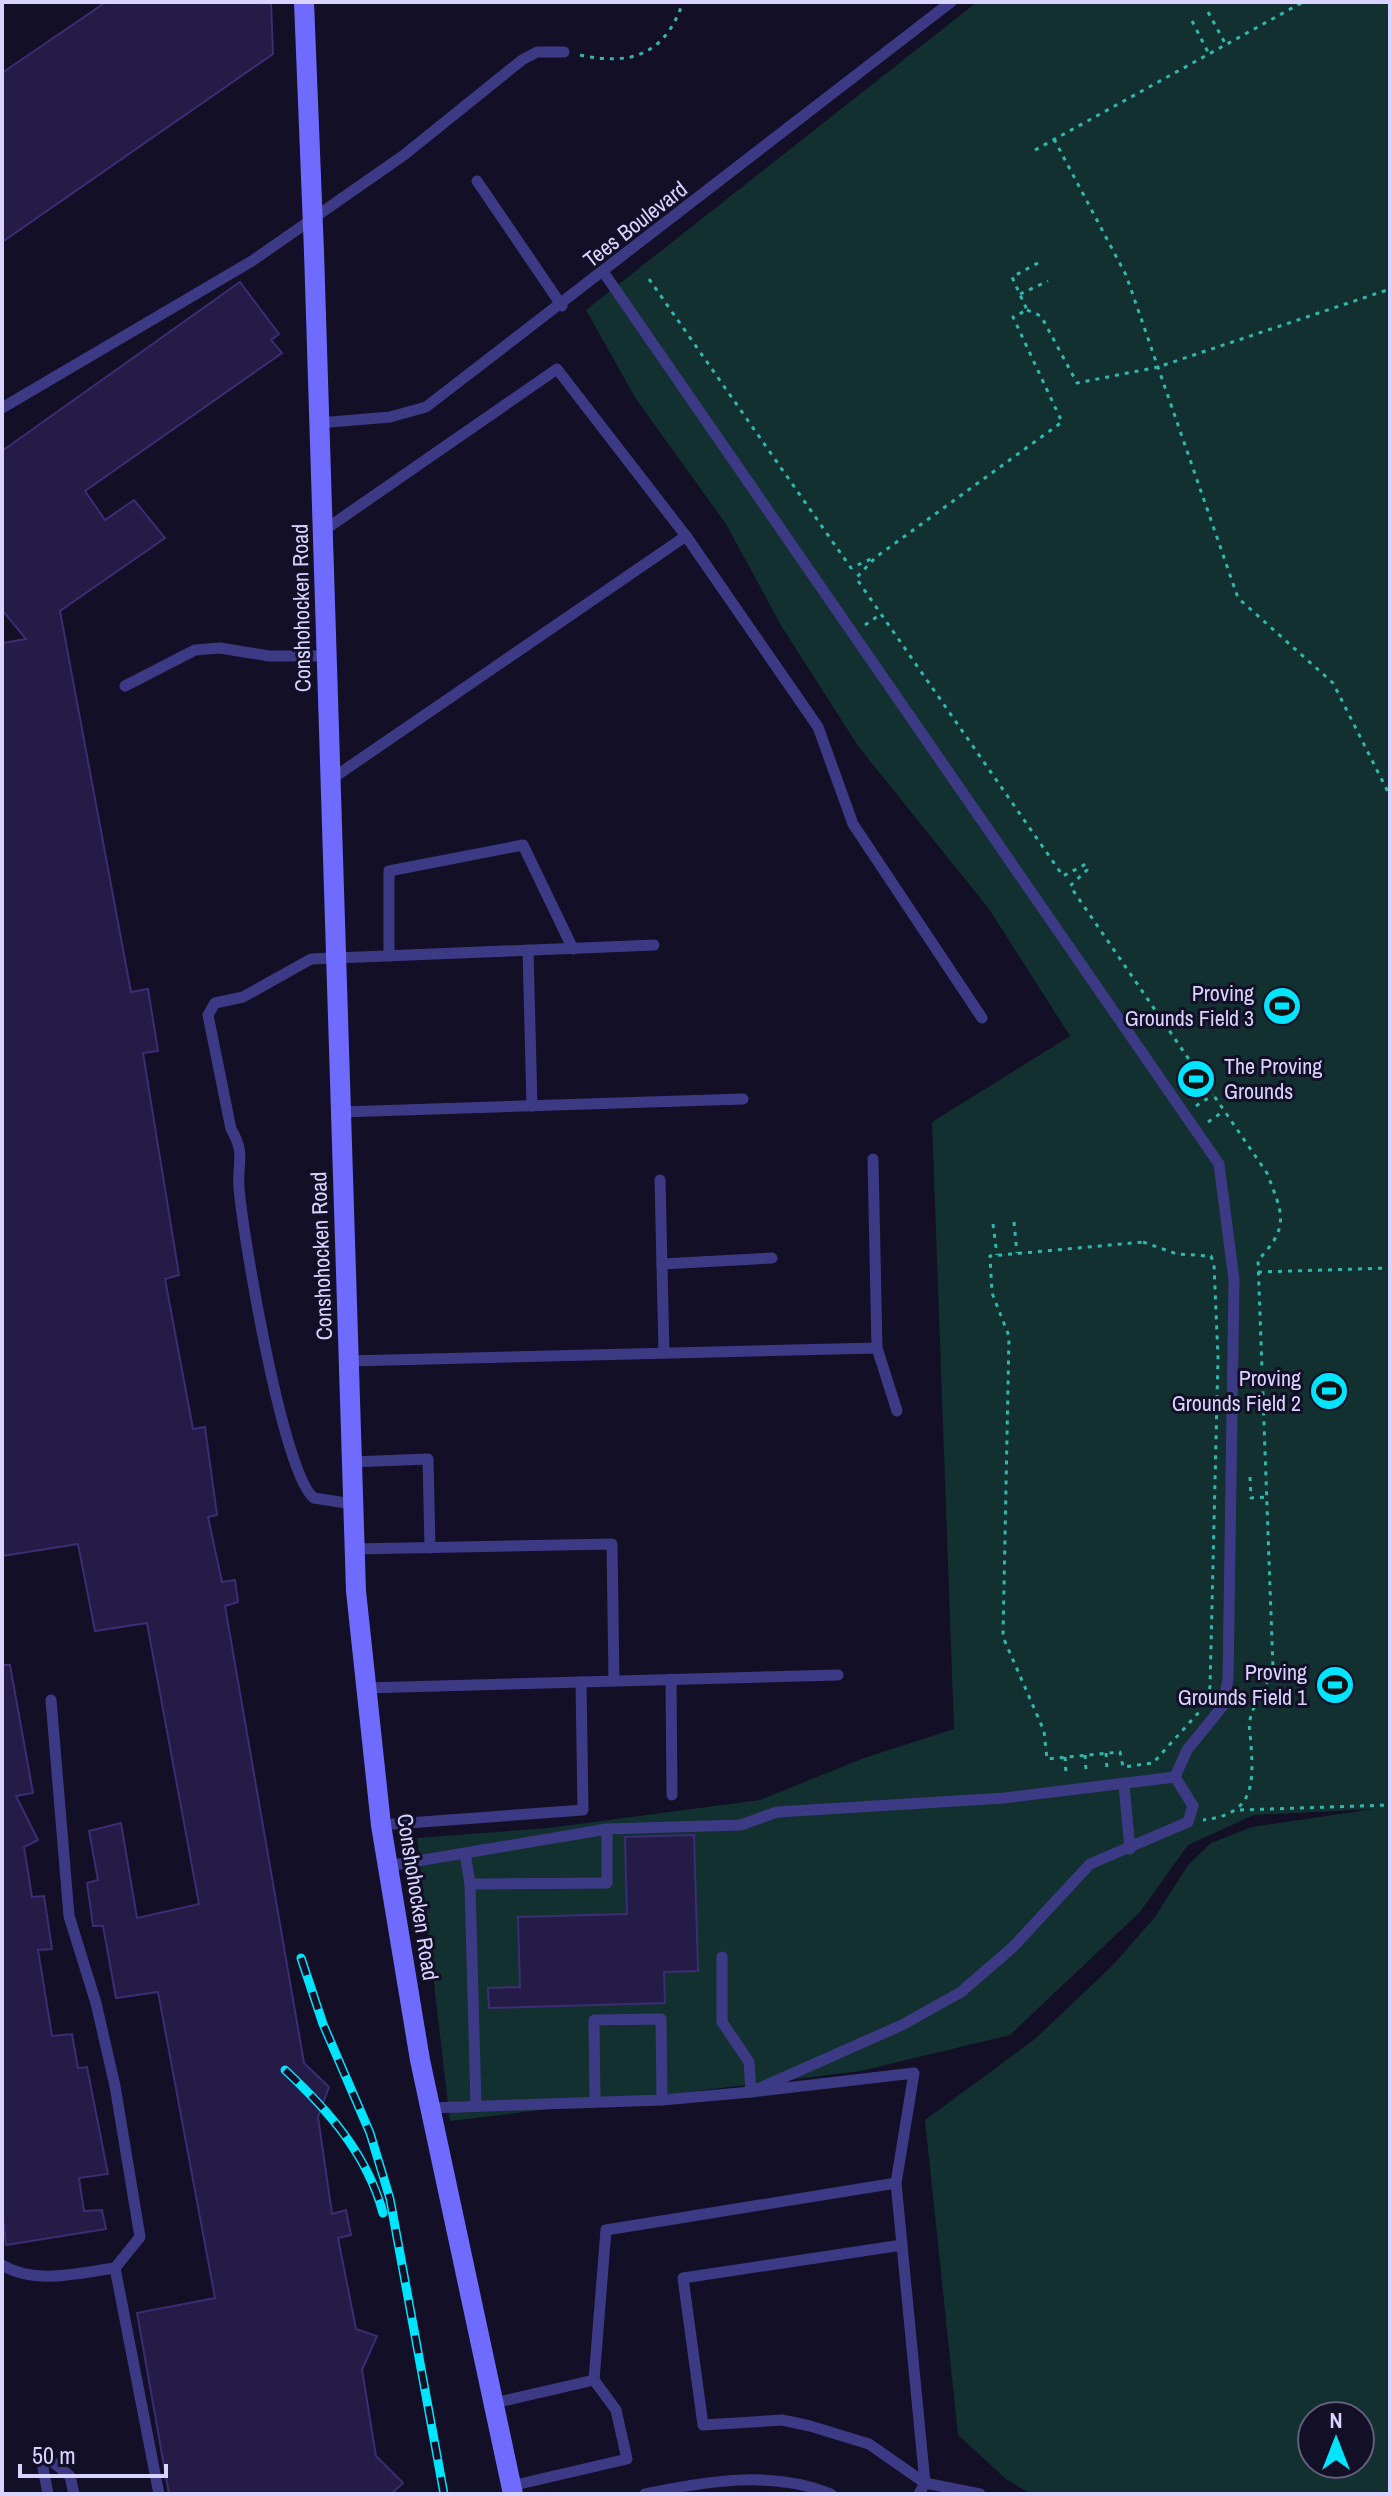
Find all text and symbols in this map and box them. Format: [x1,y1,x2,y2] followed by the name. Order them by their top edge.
[577,174,693,274] street label: Tees Boulevard
[285,524,317,692] street label: Conshohocken Road
[1125,978,1254,1033] place label: Proving Grounds Field 3
[1261,985,1303,1027] sports icon: Proving Grounds Field 3
[1224,1051,1322,1106] place label: The Proving Grounds
[1175,1058,1217,1100] sports icon: The Proving Grounds
[303,1171,339,1341] street label: Conshohocken Road
[1172,1363,1301,1418] place label: Proving Grounds Field 2
[1308,1370,1350,1412] sports icon: Proving Grounds Field 2
[1178,1657,1307,1712] place label: Proving Grounds Field 1
[1314,1664,1356,1706] sports icon: Proving Grounds Field 1
[390,1811,446,1983] street label: Conshohocken Road
[1296,2400,1376,2480] north arrow
[1329,2405,1343,2435] text: N
[20,2428,166,2478] scale bar
[32,2439,76,2471] text: 50 m

